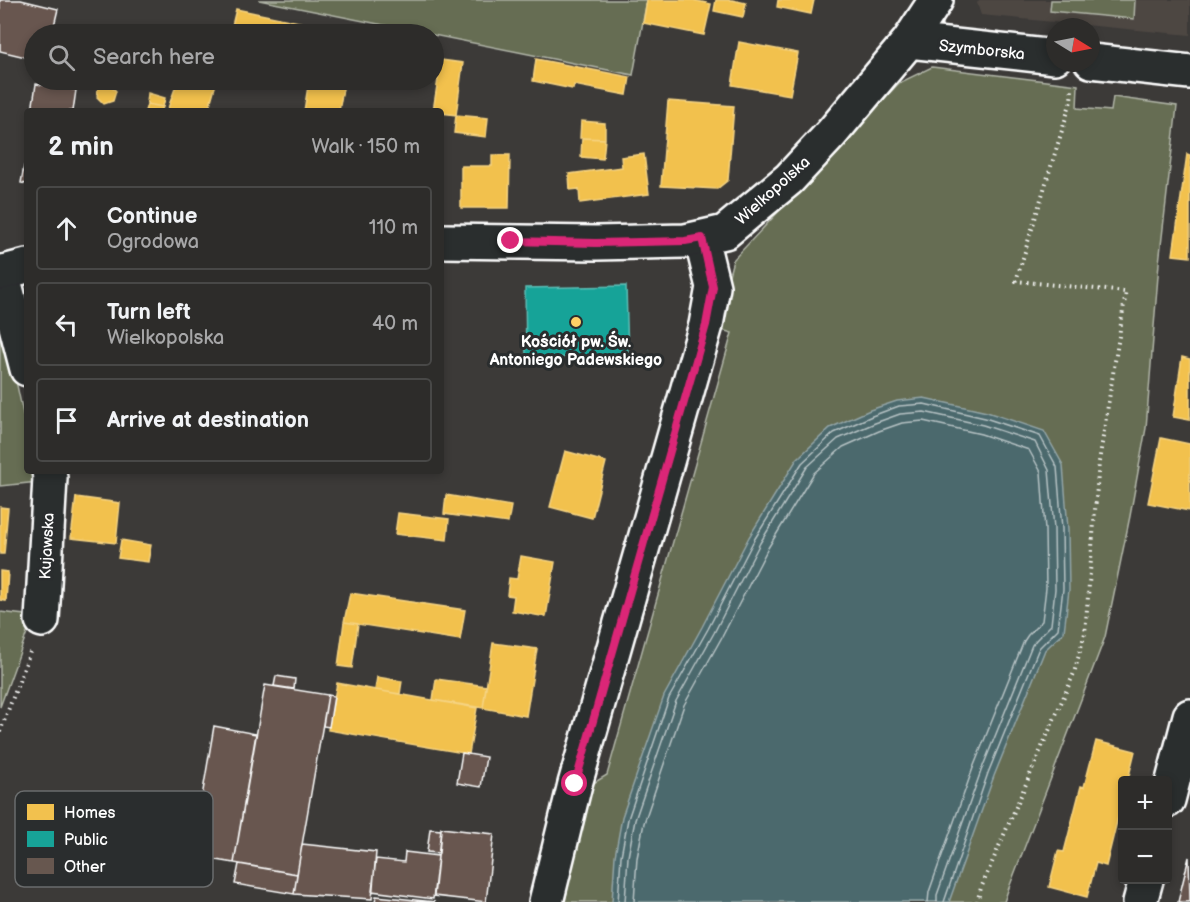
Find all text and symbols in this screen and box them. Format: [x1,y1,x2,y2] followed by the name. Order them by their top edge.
[1046,18,1100,72] north arrow
[24,24,444,90] search box
[938,37,1026,64] street label: Szymborska
[45,41,78,74] icon: search
[93,44,215,71] text: Search here
[48,132,114,163] text: 2 min
[311,135,420,159] text: Walk · 150 m
[732,153,814,230] street label: Wielkopolska
[107,203,197,230] text: Continue
[50,212,83,245] icon: ahead
[369,216,418,240] text: 110 m
[497,227,523,253] route end
[107,230,199,254] text: Ogrodowa
[107,299,191,326] text: Turn left
[50,308,83,341] icon: left
[372,312,418,336] text: 40 m
[569,315,583,329] marker: Kościół pw. Św. Antoniego Padewskiego
[107,326,224,350] text: Wielkopolska
[489,330,662,370] place label: Kościół pw. Św. Antoniego Padewskiego
[50,404,83,437] icon: arrive
[107,407,309,434] text: Arrive at destination
[36,512,59,580] street label: Kujawska
[561,770,587,796] route start
[1118,776,1172,884] map controls
[1118,776,1172,830] button: +
[15,791,213,887] legend
[64,804,116,823] text: Homes
[1118,830,1172,884] button: −
[64,831,108,850] text: Public
[64,858,105,877] text: Other

